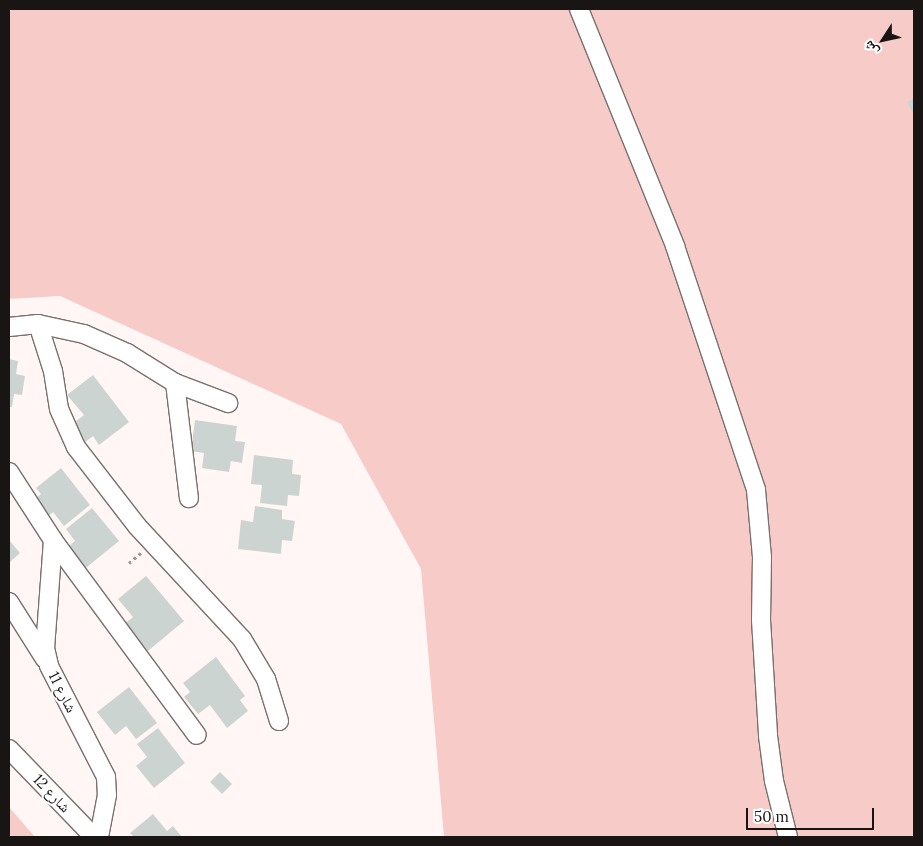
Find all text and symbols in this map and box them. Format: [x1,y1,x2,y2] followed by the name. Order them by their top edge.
[858,15,908,65] north arrow
[859,37,882,60] text: ش
[45,669,81,715] street label: شارع 11
[30,770,74,816] street label: شارع 12
[748,798,876,830] scale bar
[754,807,789,826] text: 50 m

